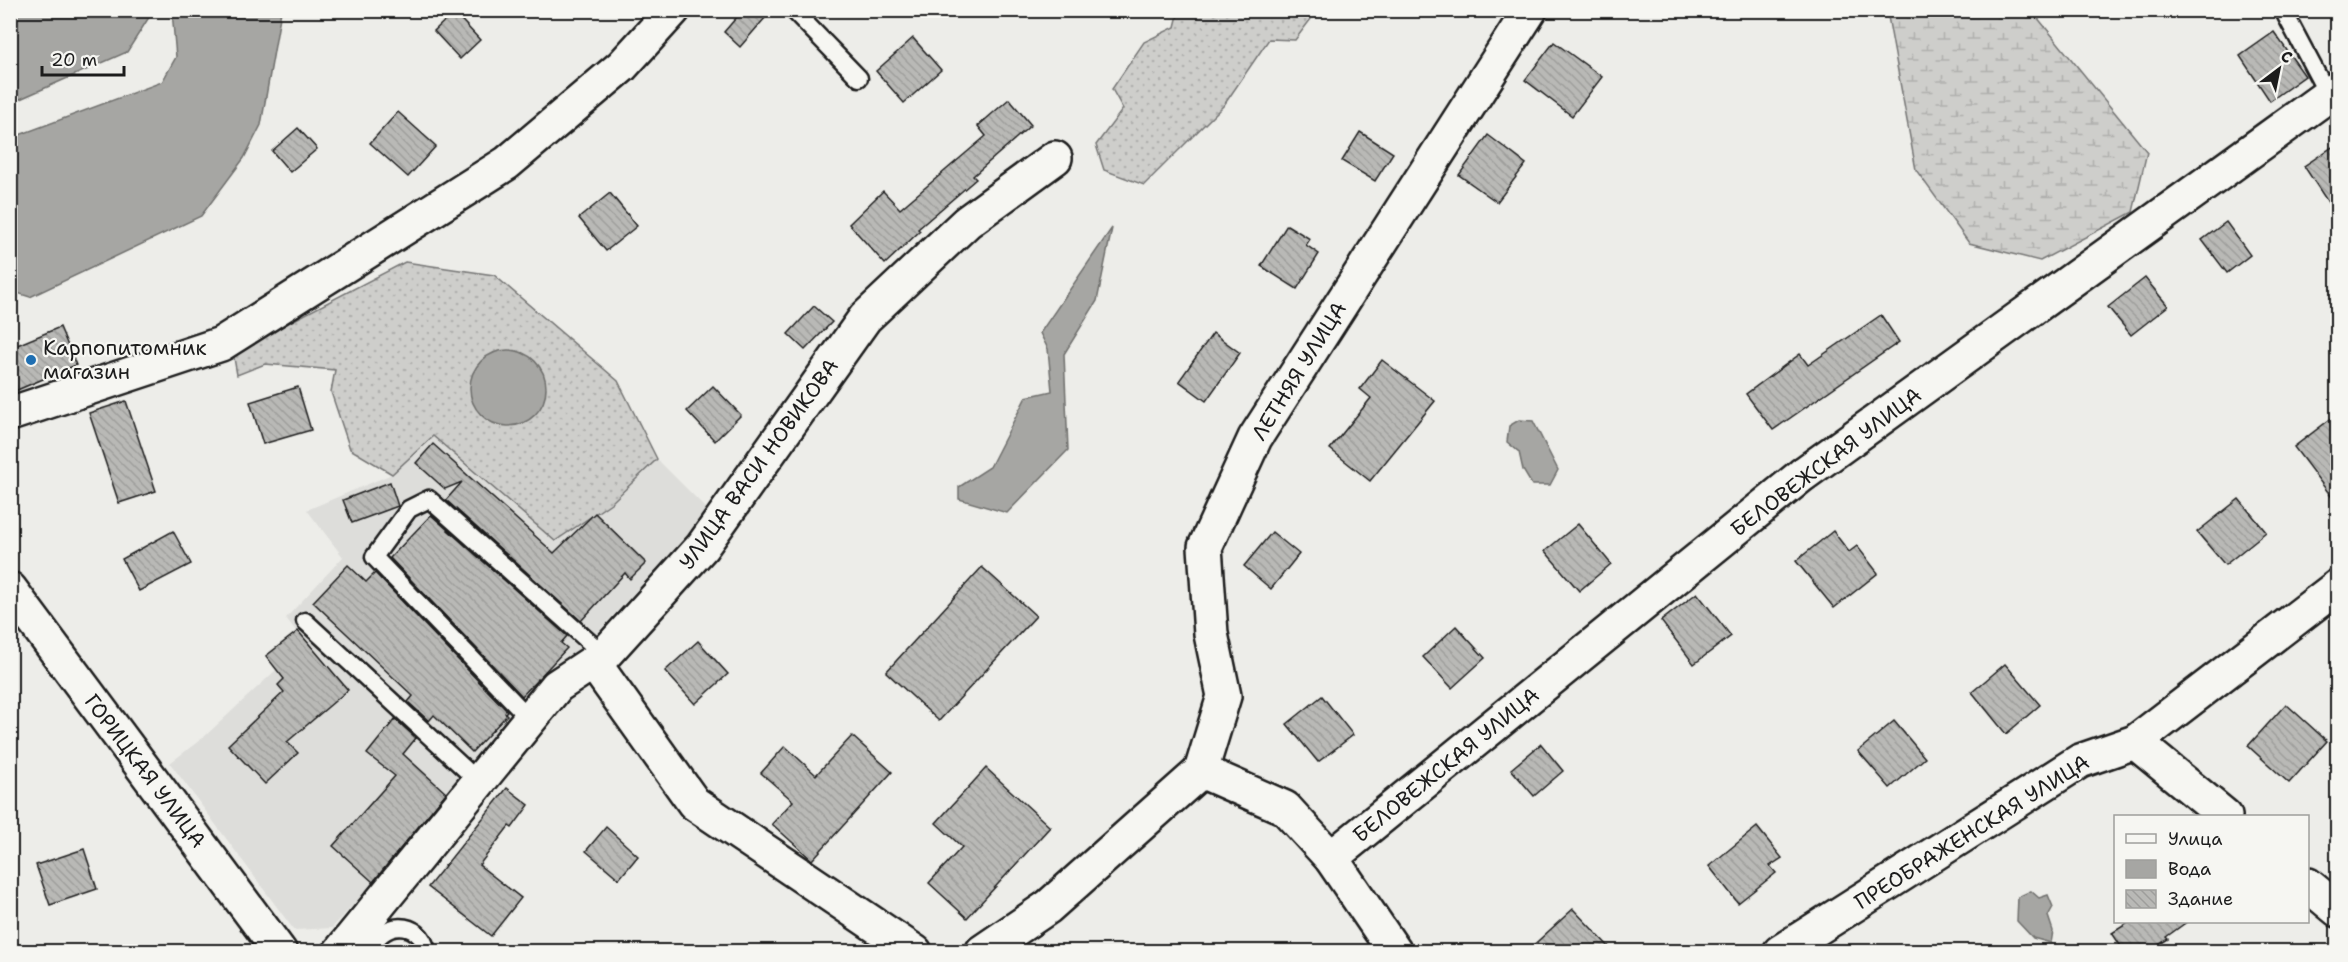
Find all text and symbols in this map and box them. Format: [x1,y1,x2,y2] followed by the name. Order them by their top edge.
[42,39,124,77] scale bar
[2249,39,2309,99] north arrow
[2277,45,2297,68] text: С
[51,48,97,72] text: 20 m
[1245,296,1353,446] street label: ЛЕТНЯЯ УЛИЦА
[43,334,207,386] place label: Карпопитомник магазин
[24,353,38,367] marker: Карпопитомник магазин
[673,353,845,575] street label: УЛИЦА ВАСИ НОВИКОВА
[1725,381,1927,543] street label: БЕЛОВЕЖСКАЯ УЛИЦА
[1347,681,1545,849] street label: БЕЛОВЕЖСКАЯ УЛИЦА
[78,688,212,854] street label: ГОРИЦКАЯ УЛИЦА
[1849,748,2095,916] street label: ПРЕОБРАЖЕНСКАЯ УЛИЦА
[2114,815,2309,923] legend
[2168,827,2222,851] text: Улица
[2168,857,2211,881] text: Вода
[2168,887,2233,911] text: Здание

